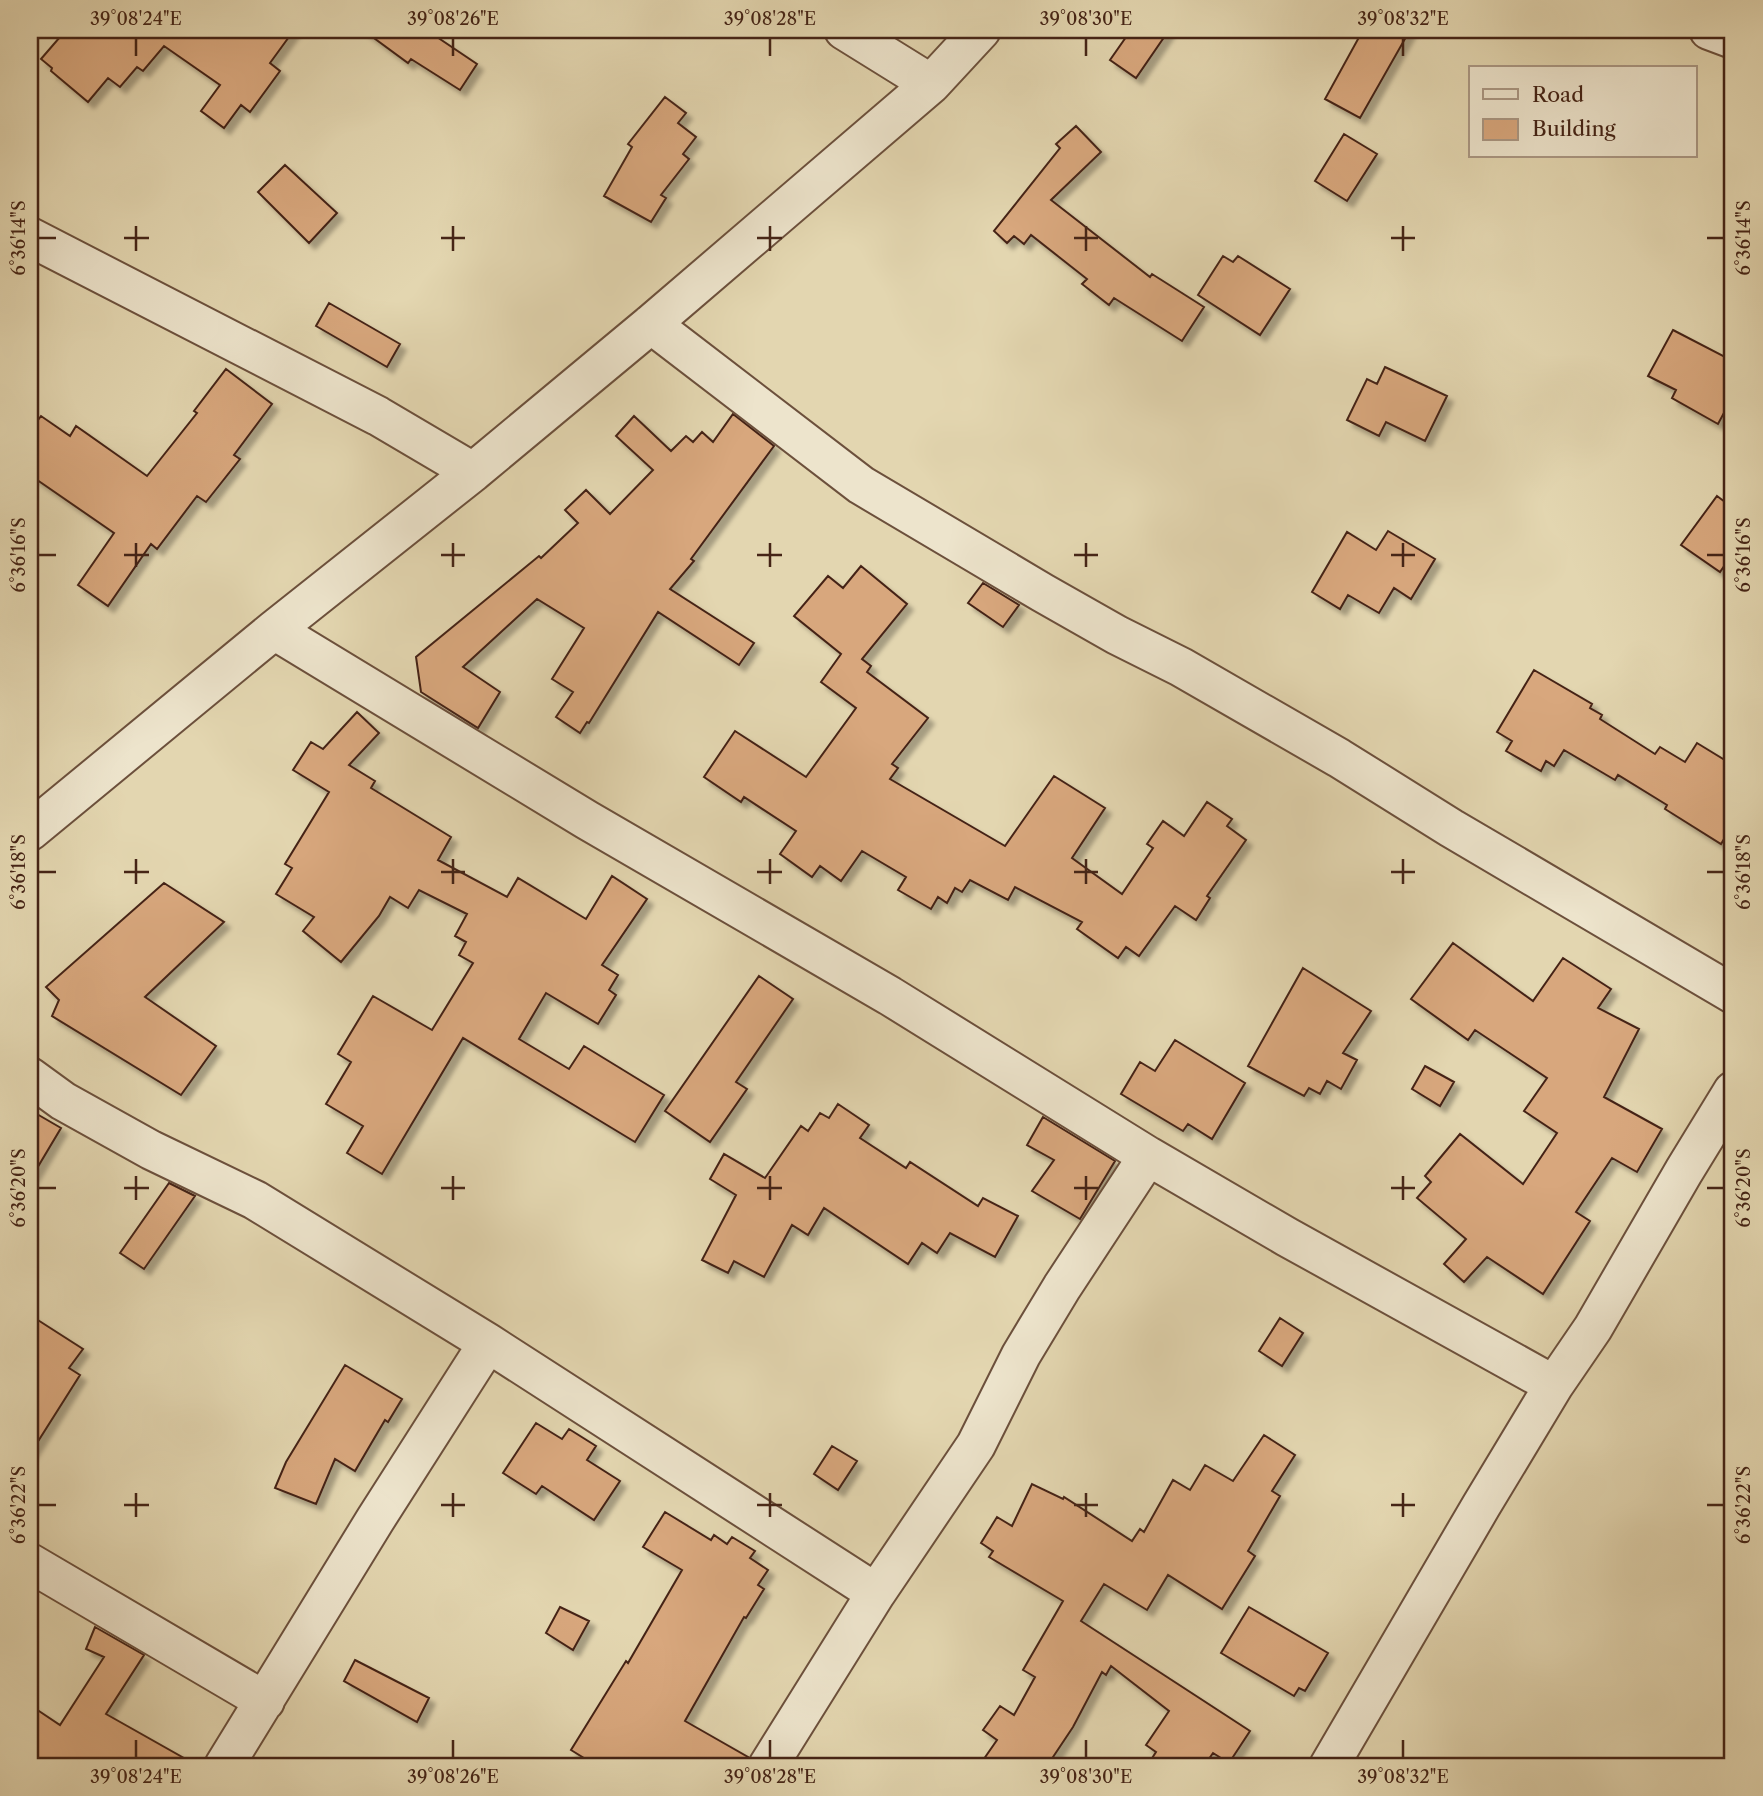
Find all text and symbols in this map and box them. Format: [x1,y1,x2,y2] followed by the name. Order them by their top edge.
[90,8,182,30] text: 39°08'24"E
[407,8,499,30] text: 39°08'26"E
[724,8,816,30] text: 39°08'28"E
[1040,8,1132,30] text: 39°08'30"E
[1357,8,1449,30] text: 39°08'32"E
[1469,66,1696,158] legend
[1532,82,1584,107] text: Road
[1532,116,1617,141] text: Building
[8,200,30,276] text: 6°36'14"S
[1733,200,1755,276] text: 6°36'14"S
[8,517,30,593] text: 6°36'16"S
[1733,517,1755,593] text: 6°36'16"S
[8,834,30,910] text: 6°36'18"S
[1733,834,1755,910] text: 6°36'18"S
[8,1148,30,1228] text: 6°36'20"S
[1733,1148,1755,1228] text: 6°36'20"S
[8,1466,30,1544] text: 6°36'22"S
[1733,1466,1755,1544] text: 6°36'22"S
[90,1766,182,1788] text: 39°08'24"E
[407,1766,499,1788] text: 39°08'26"E
[724,1766,816,1788] text: 39°08'28"E
[1040,1766,1132,1788] text: 39°08'30"E
[1357,1766,1449,1788] text: 39°08'32"E

